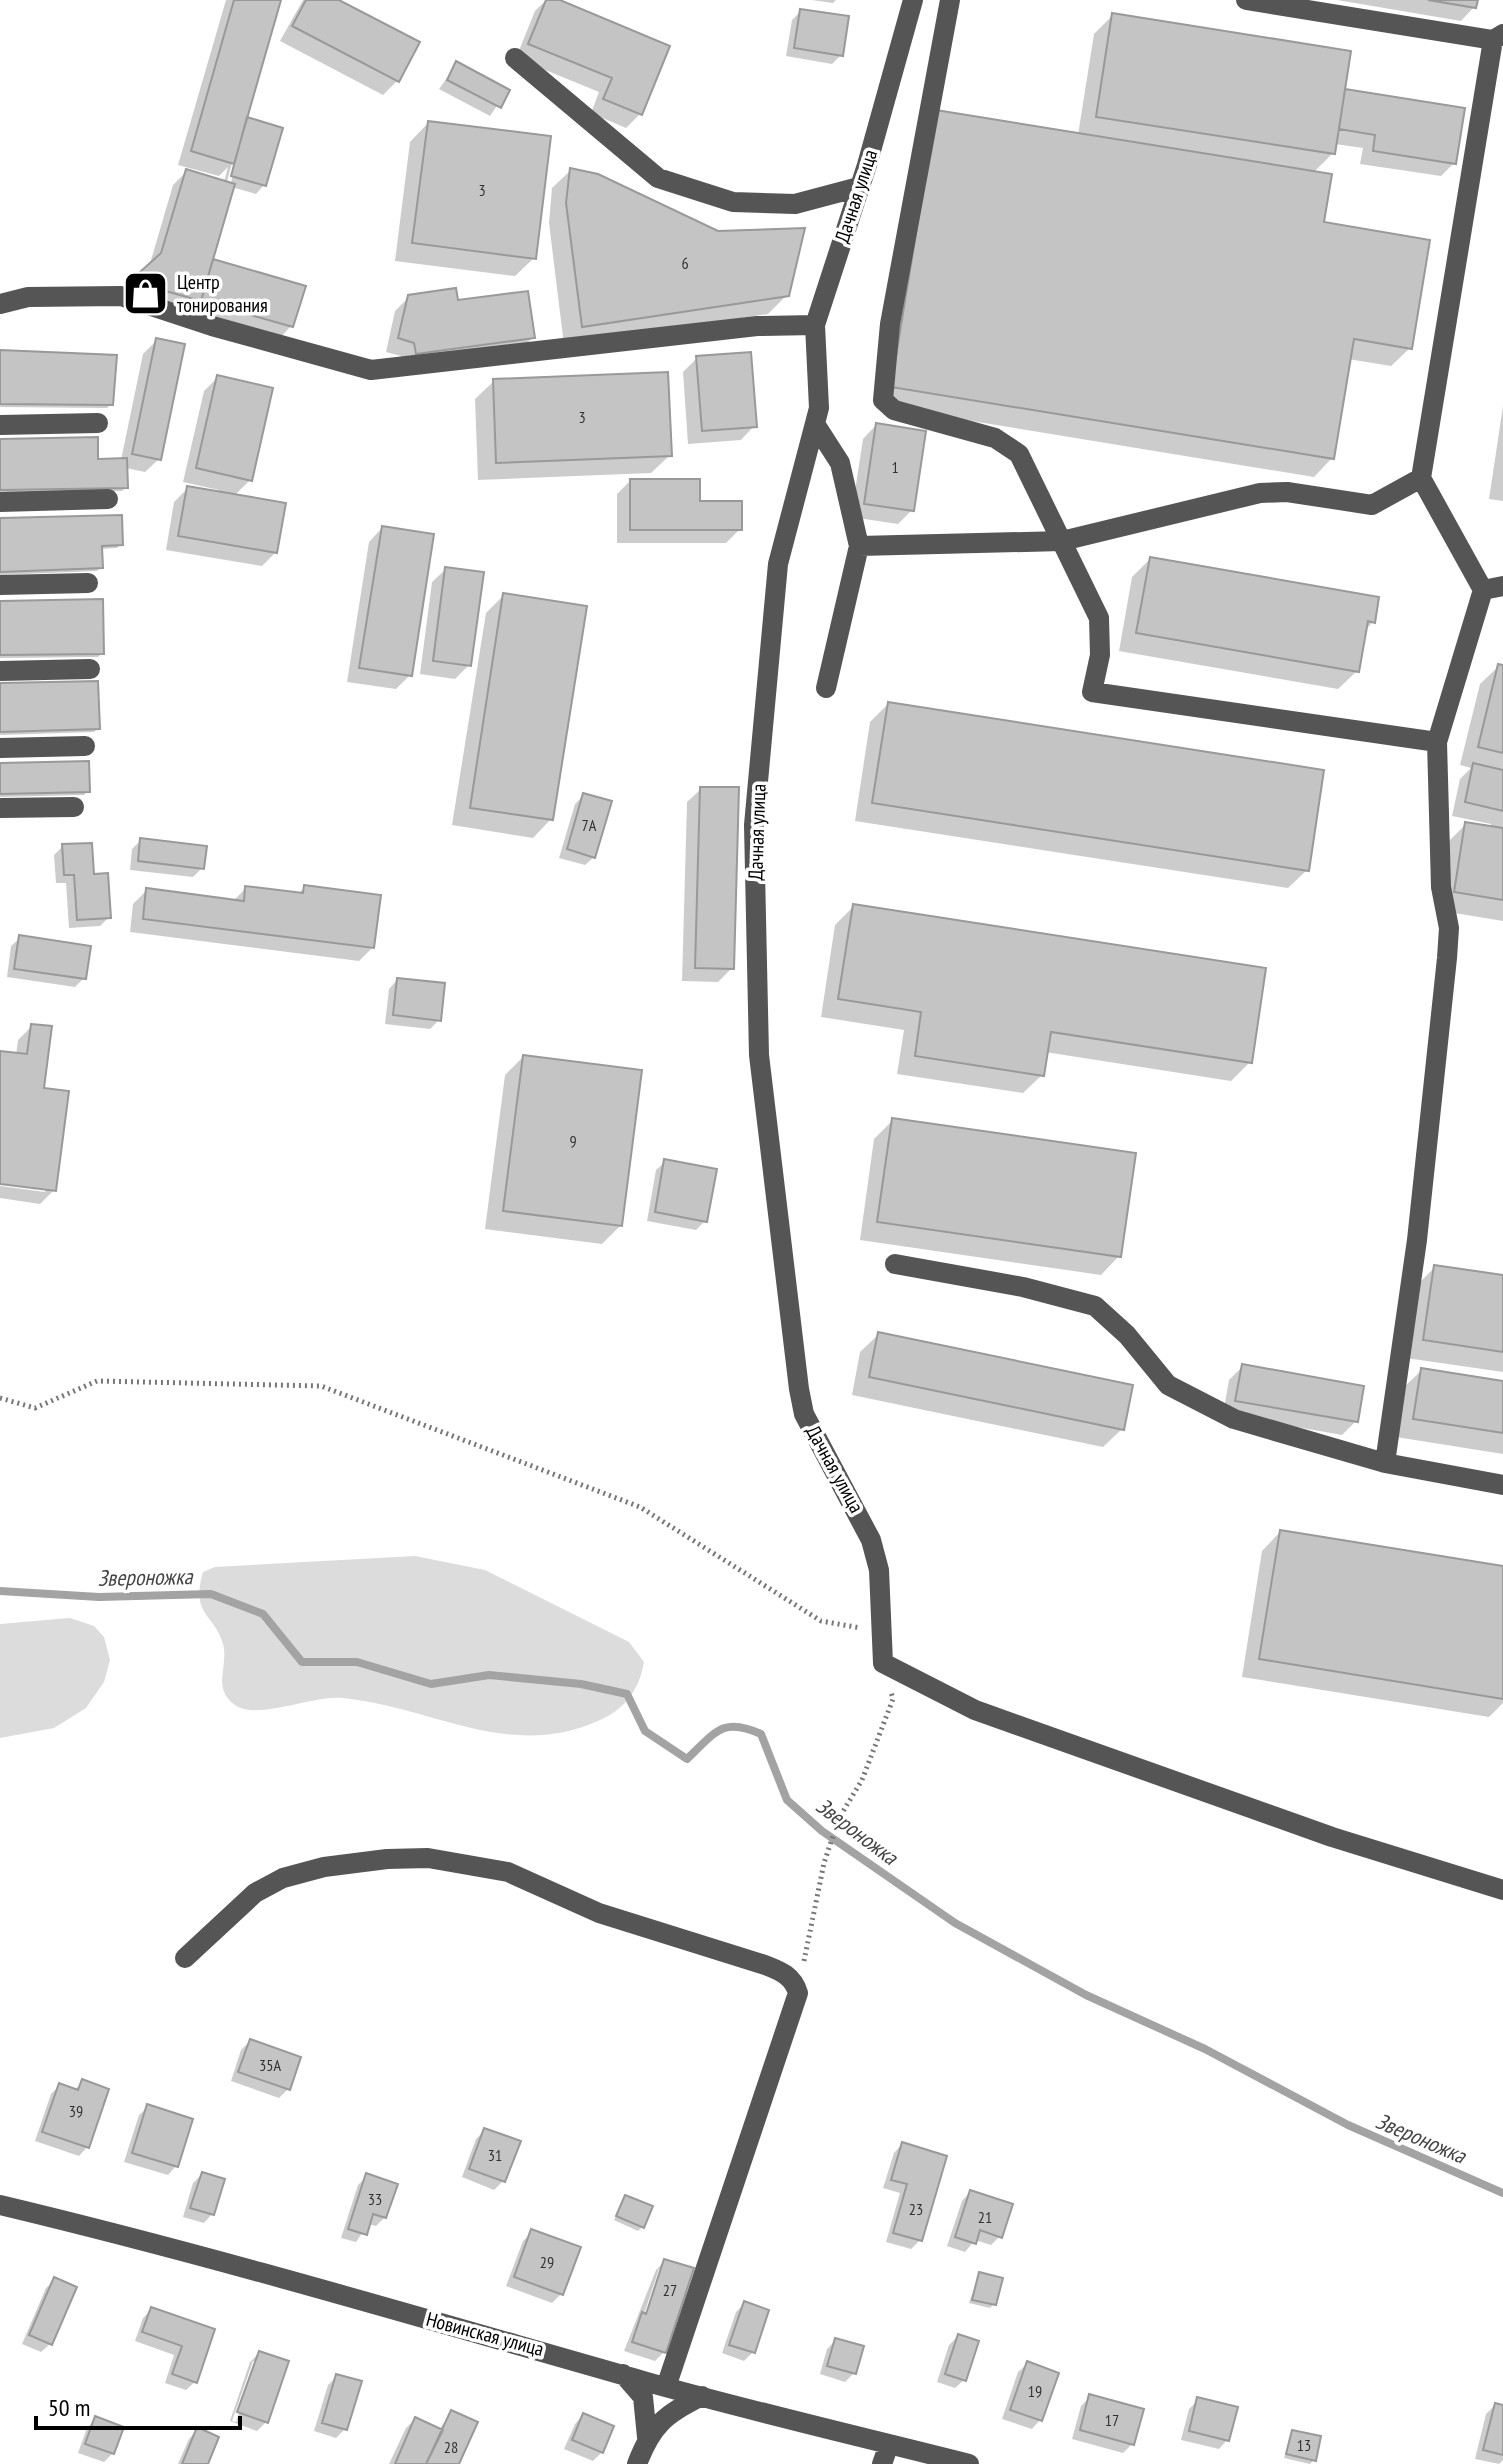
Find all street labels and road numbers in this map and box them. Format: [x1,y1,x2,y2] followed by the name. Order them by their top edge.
[829,146,883,246] street label: Дачная улица
[742,783,772,881] street label: Дачная улица
[800,1421,870,1517] street label: Дачная улица
[423,2306,547,2362] street label: Новинская улица

